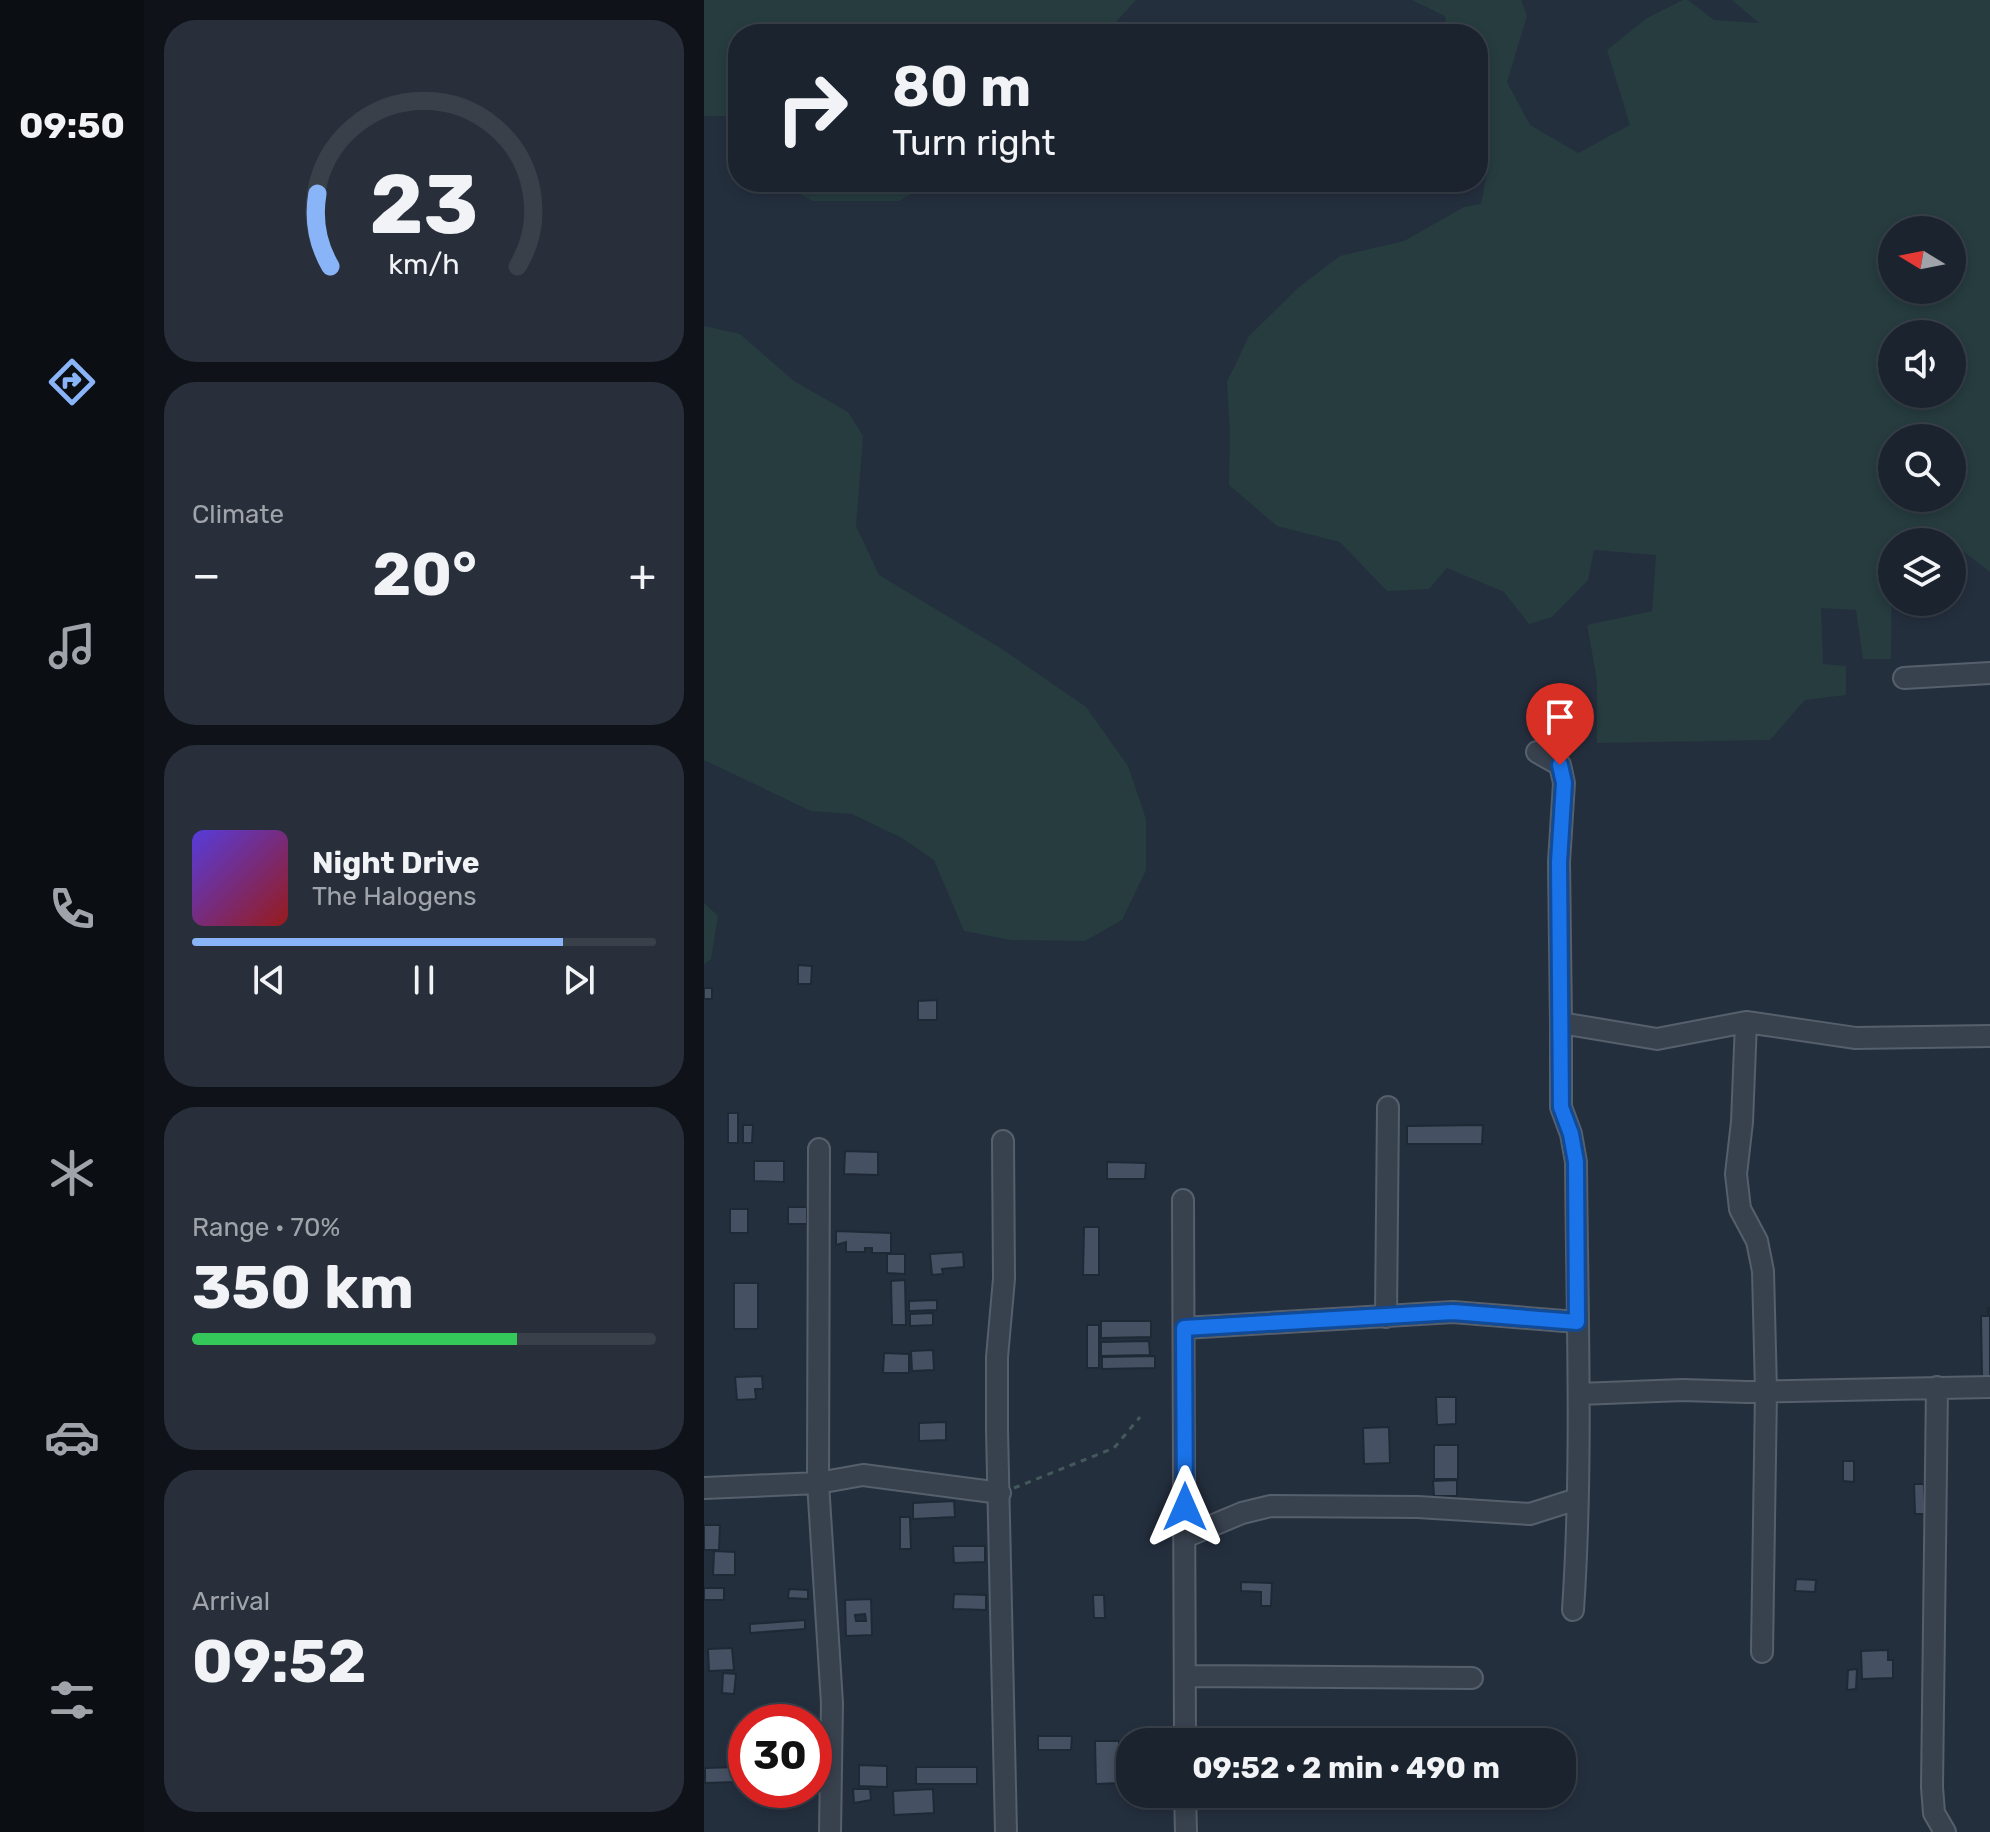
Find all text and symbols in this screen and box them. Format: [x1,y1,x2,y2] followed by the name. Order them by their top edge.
[892,54,1031,120] text: 80 m
[760,56,864,160] icon: right
[19,104,125,147] text: 09:50
[892,121,1056,164] text: Turn right
[370,155,478,254] text: 23
[1878,216,1966,304] north arrow
[1878,216,1966,616] map controls
[388,247,460,281] text: km/h
[1878,320,1966,408] button: sound
[44,354,100,410] icon: directions
[1878,424,1966,512] button: search
[192,499,284,530] text: Climate
[1878,528,1966,616] button: layers
[372,539,477,610] text: 20°
[192,549,221,601] text: −
[629,549,656,601] text: +
[44,618,100,674] icon: music
[1526,683,1594,765] pin
[1538,695,1582,739] icon: arrive
[312,845,480,881] text: Night Drive
[44,881,100,937] icon: phone
[312,881,477,912] text: The Halogens
[247,958,291,1002] icon: previous
[402,958,446,1002] icon: pause
[557,958,601,1002] icon: next
[44,1145,100,1201] icon: climate
[192,1212,340,1243] text: Range · 70%
[192,1252,414,1323] text: 350 km
[44,1409,100,1465] icon: car
[1143,1465,1227,1549] position arrow
[192,1586,270,1617] text: Arrival
[192,1626,367,1697] text: 09:52
[44,1672,100,1728] icon: filters
[728,1704,832,1808] speed limit sign: 30
[1192,1750,1500,1786] text: 09:52 · 2 min · 490 m

